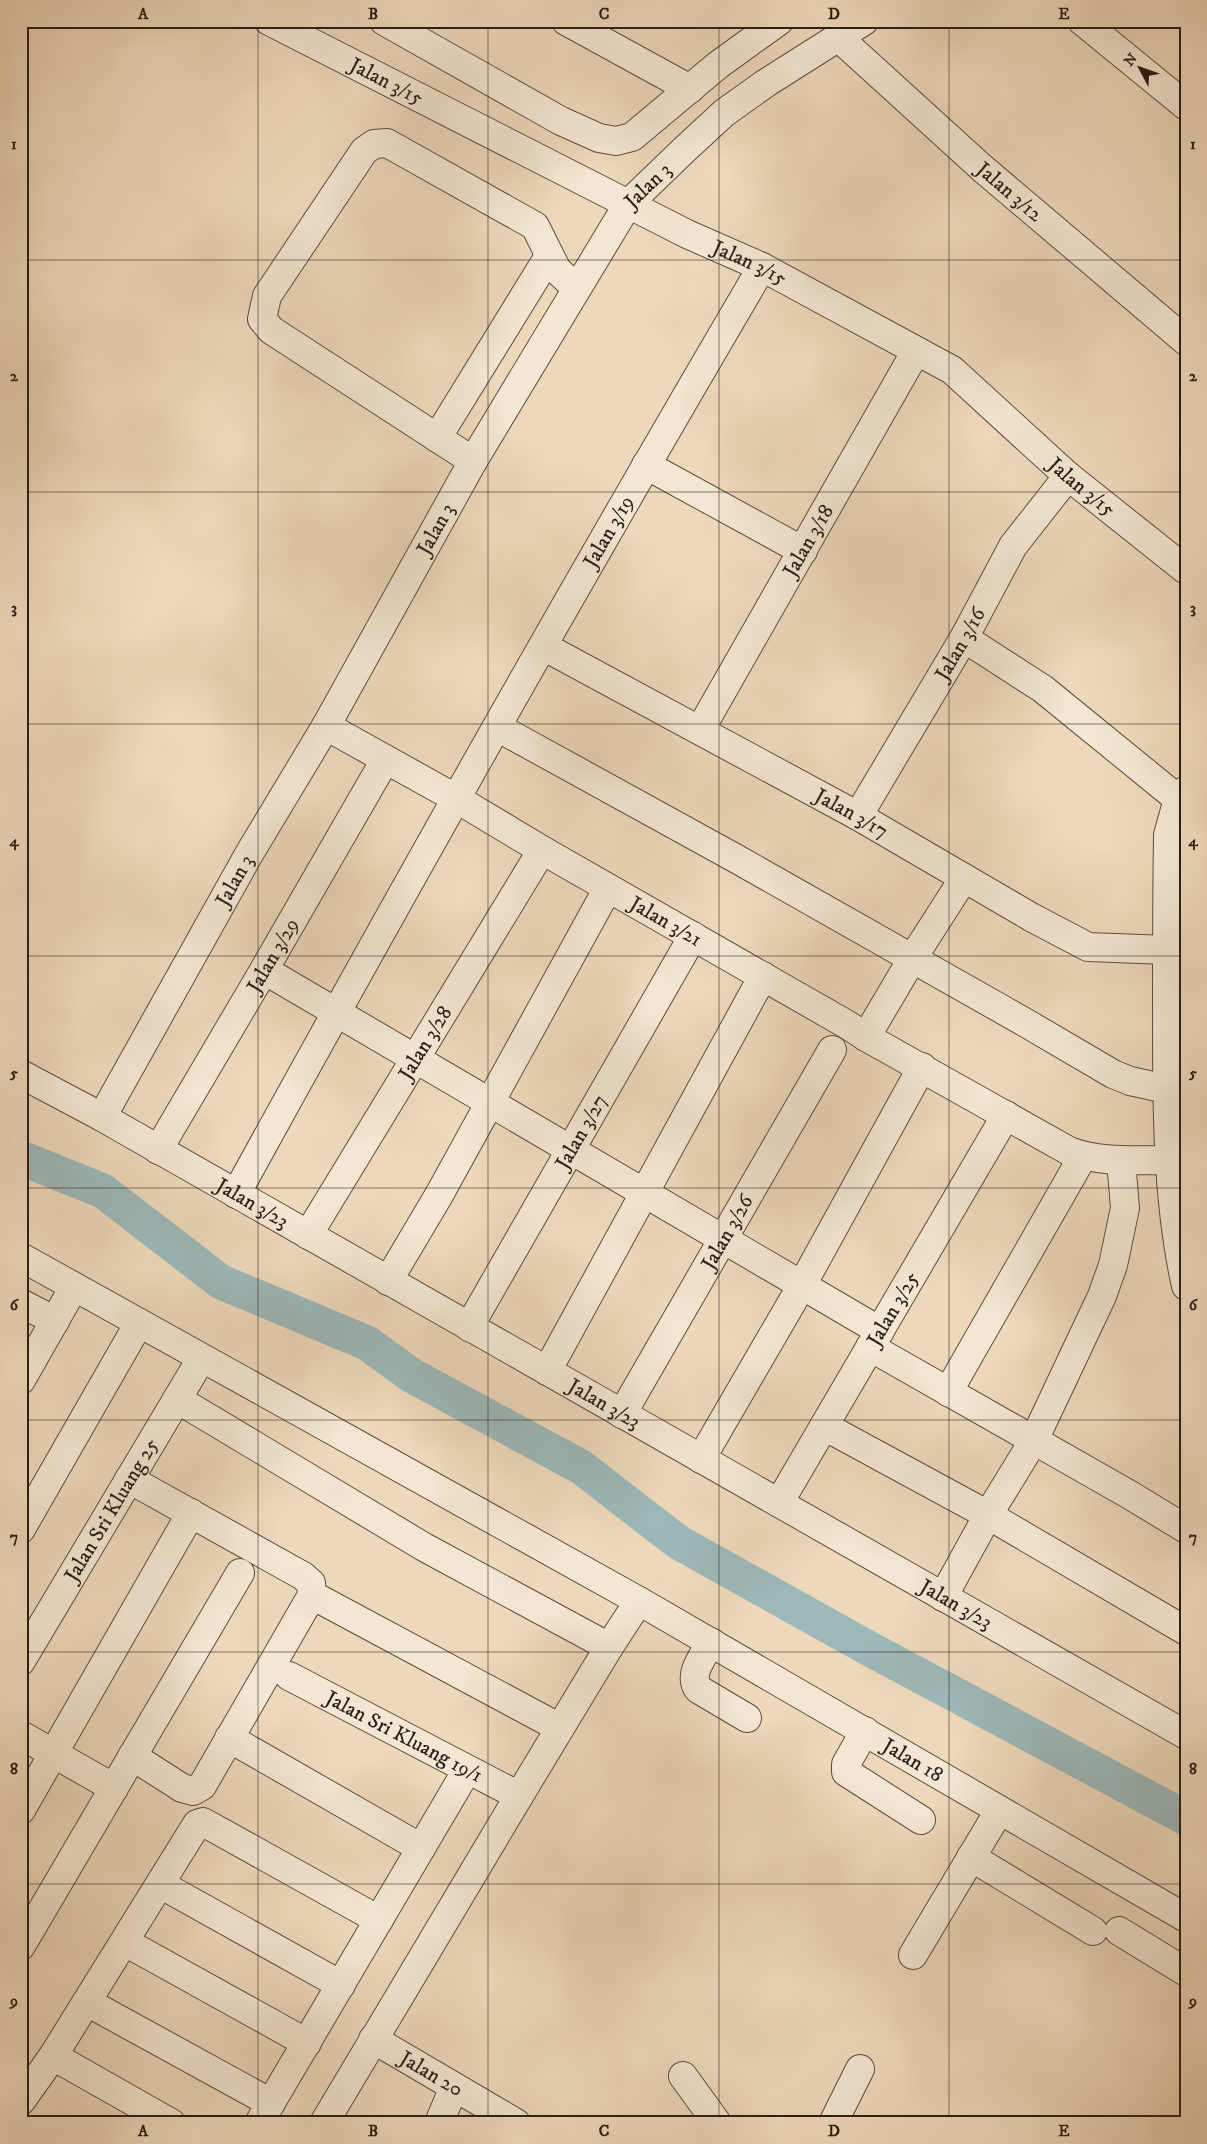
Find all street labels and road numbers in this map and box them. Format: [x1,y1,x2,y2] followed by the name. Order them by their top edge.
[343,51,427,111] street label: Jalan 3/15
[969,155,1048,228] street label: Jalan 3/12
[618,157,677,216] street label: Jalan 3
[706,234,791,292] street label: Jalan 3/15
[1041,451,1120,523] street label: Jalan 3/15
[577,491,640,574] street label: Jalan 3/19
[410,499,461,562] street label: Jalan 3
[777,500,840,584] street label: Jalan 3/18
[929,603,992,687] street label: Jalan 3/16
[808,782,893,845] street label: Jalan 3/17
[209,850,260,913] street label: Jalan 3
[623,890,706,953] street label: Jalan 3/21
[241,914,305,999] street label: Jalan 3/29
[392,1001,458,1087] street label: Jalan 3/28
[549,1090,613,1176] street label: Jalan 3/27
[209,1172,293,1235] street label: Jalan 3/23
[695,1189,760,1277] street label: Jalan 3/26
[861,1267,925,1353] street label: Jalan 3/25
[561,1372,645,1435] street label: Jalan 3/23
[58,1434,165,1589] street label: Jalan Sri Kluang 25
[913,1573,997,1636] street label: Jalan 3/23
[319,1684,487,1789] street label: Jalan Sri Kluang 19/1
[876,1732,948,1788] street label: Jalan 18
[393,2045,468,2103] street label: Jalan 20

